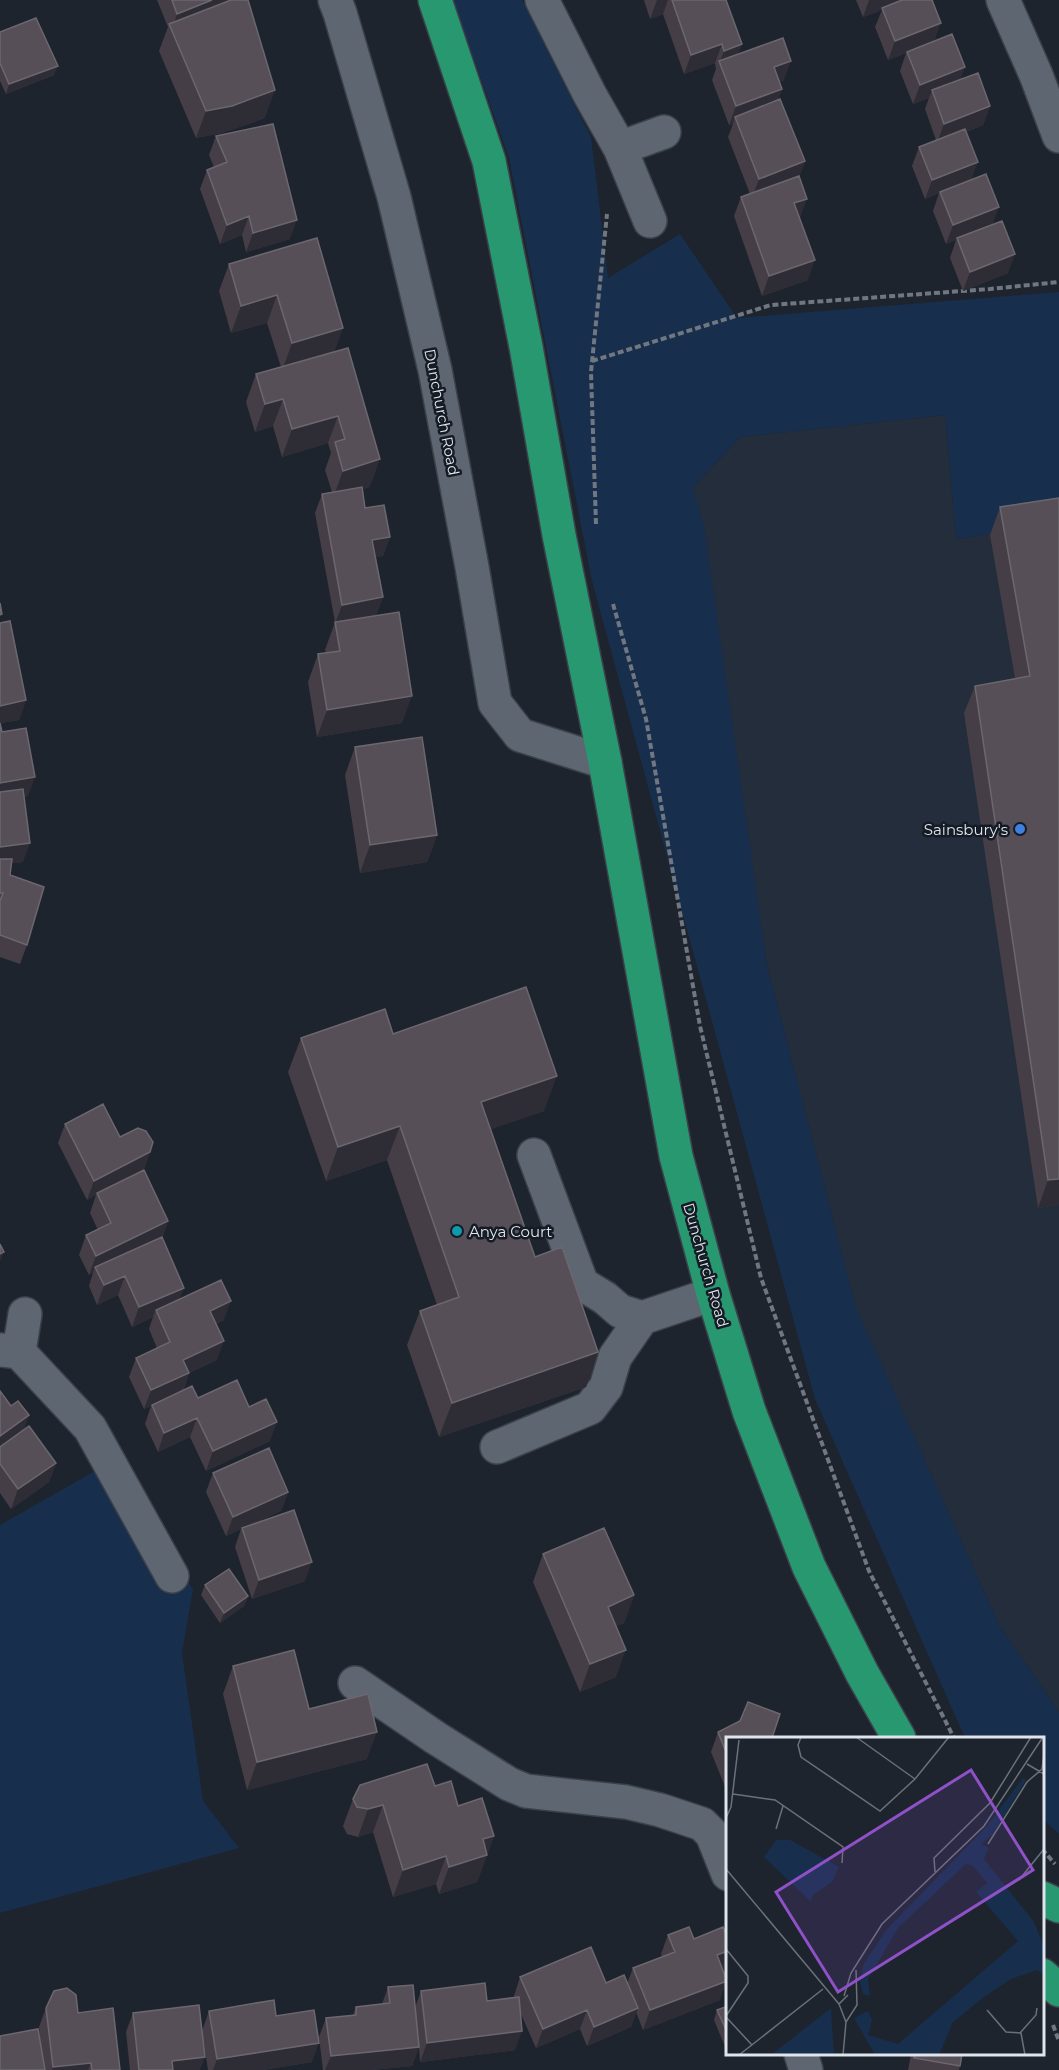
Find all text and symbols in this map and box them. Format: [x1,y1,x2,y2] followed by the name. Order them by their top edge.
[420,347,464,477] street label: Dunchurch Road
[924,820,1008,839] place label: Sainsbury's
[1013,822,1027,836] marker: Sainsbury's
[679,1201,733,1329] street label: Dunchurch Road
[469,1222,552,1241] place label: Anya Court
[450,1224,464,1238] marker: Anya Court
[726,1737,1044,2055] inset map

